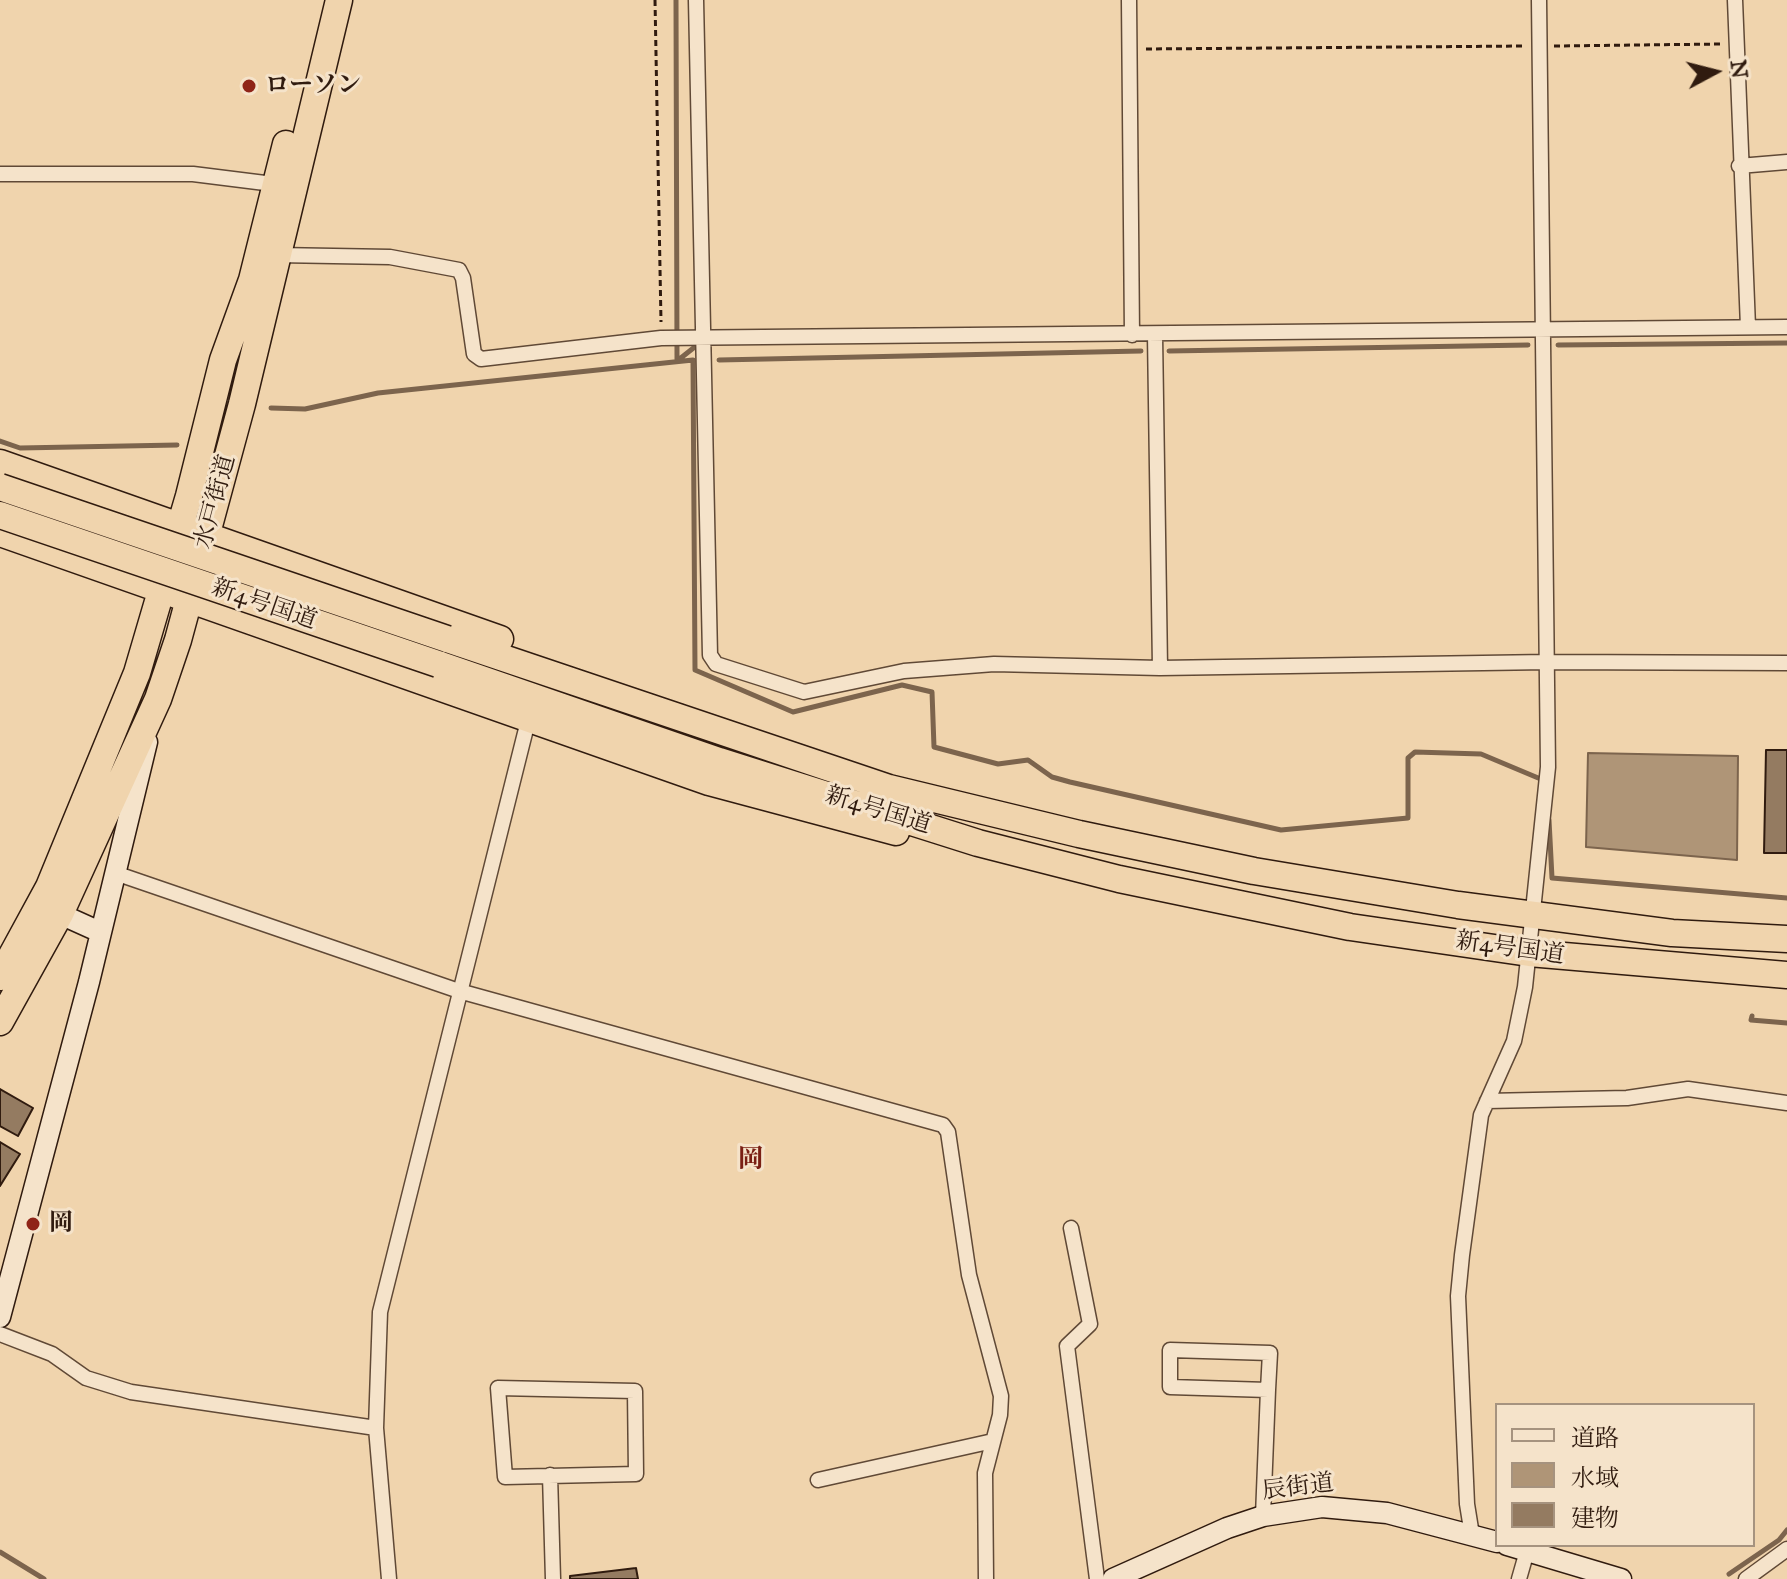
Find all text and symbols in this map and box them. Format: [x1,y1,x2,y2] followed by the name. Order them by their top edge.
[1675,32,1755,112] north arrow
[1725,58,1754,80] text: N
[265,72,361,100] place label: ローソン
[240,77,258,95] marker: ローソン
[190,452,242,552] street label: 水戸街道
[208,574,320,636] street label: 新4号国道
[821,781,935,841] street label: 新4号国道
[1454,927,1566,971] street label: 新4号国道
[738,1145,764,1177] district label: 岡
[49,1210,73,1238] place label: 岡
[24,1215,42,1233] marker: 岡
[1495,1403,1755,1547] legend
[1571,1423,1619,1453] text: 道路
[1571,1463,1619,1493] text: 水域
[1261,1469,1335,1507] street label: 辰街道
[1571,1503,1619,1533] text: 建物

